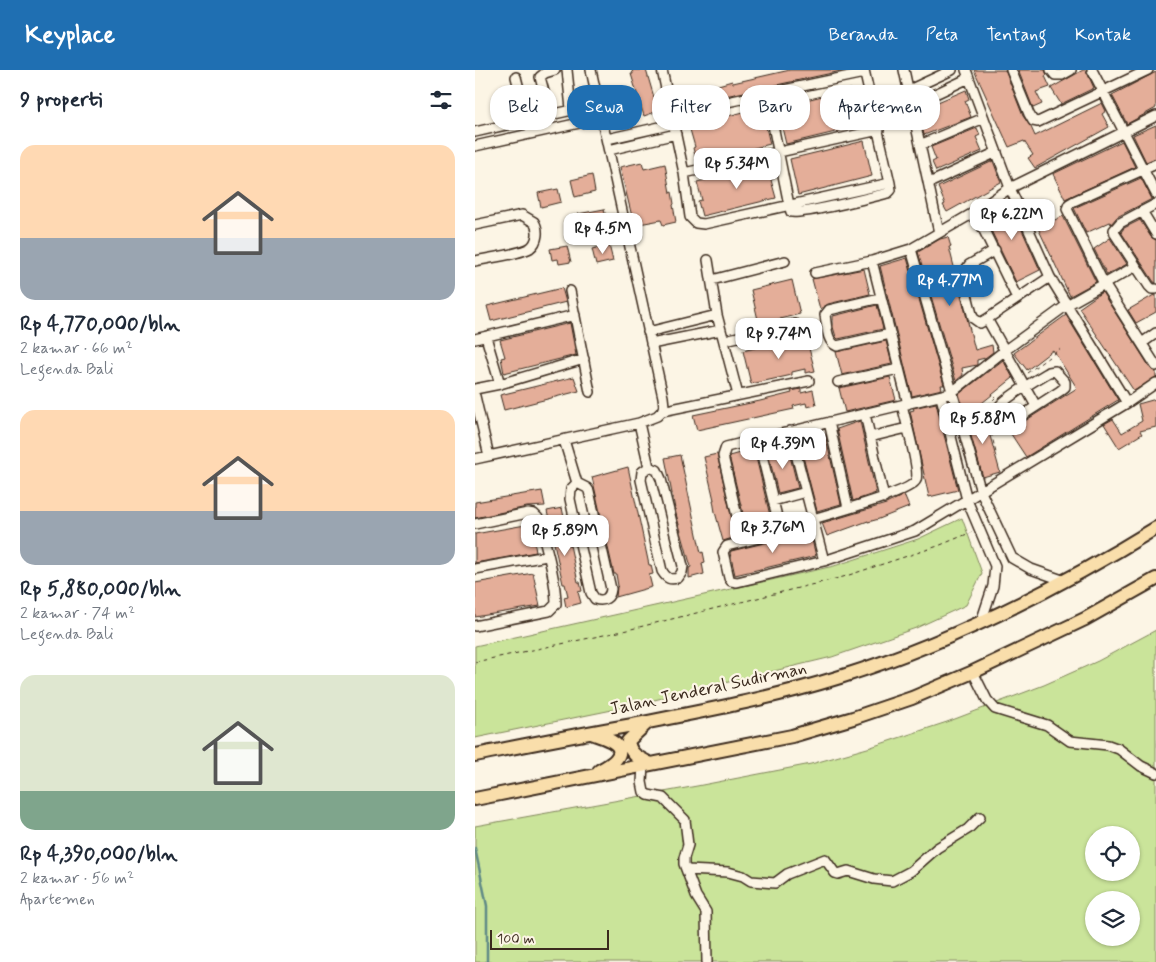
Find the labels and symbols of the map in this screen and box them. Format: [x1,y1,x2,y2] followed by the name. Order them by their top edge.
[685,148,789,190] pin: Rp 5.34M
[960,198,1064,241] pin: Rp 6.22M
[557,212,649,255] pin: Rp 4.5M
[898,264,1002,307] pin: Rp 4.77M
[727,318,831,360] pin: Rp 9.74M
[931,402,1035,445] pin: Rp 5.88M
[731,428,835,470] pin: Rp 4.39M
[721,512,825,554] pin: Rp 3.76M
[513,514,617,557] pin: Rp 5.89M
[607,656,809,722] street label: Jalan Jenderal Sudirman
[490,927,609,950] scale bar

